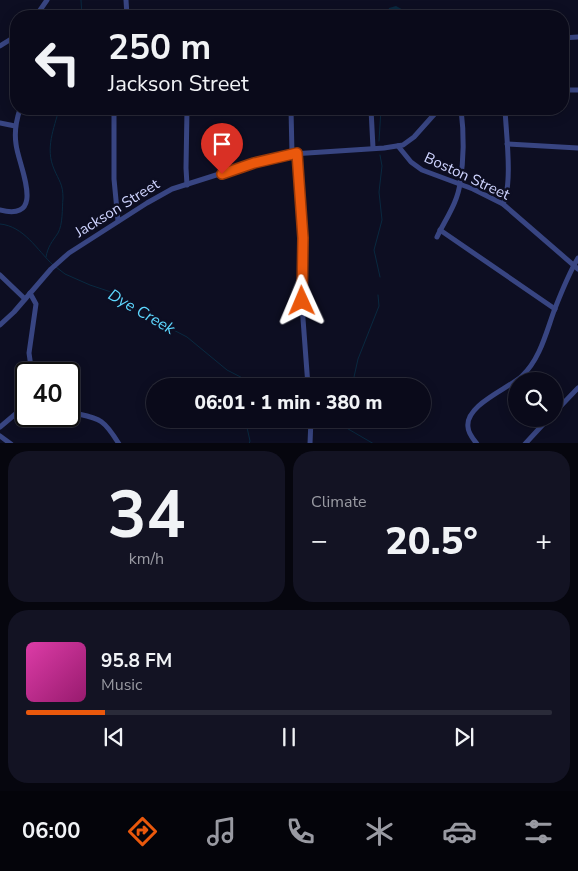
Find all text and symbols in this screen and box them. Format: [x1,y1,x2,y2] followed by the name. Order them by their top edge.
[108,24,211,71] text: 250 m
[25,30,90,95] icon: left
[108,69,249,99] text: Jackson Street
[201,123,243,174] pin
[208,130,236,158] icon: arrive
[421,147,514,205] street label: Boston Street
[70,174,164,242] street label: Jackson Street
[275,274,327,326] position arrow
[104,284,180,340] water label: Dye Creek
[15,362,80,427] speed limit sign: 40
[508,372,563,427] map controls
[508,372,563,427] button: search
[195,390,382,416] text: 06:01 · 1 min · 380 m
[107,471,186,560] text: 34
[311,491,366,513] text: Climate
[385,516,478,567] text: 20.5°
[311,522,328,560] text: −
[535,522,552,560] text: +
[129,548,164,570] text: km/h
[101,648,172,674] text: 95.8 FM
[101,674,142,696] text: Music
[100,723,128,751] icon: previous
[275,723,303,751] icon: pause
[450,723,478,751] icon: next
[125,814,160,849] icon: directions
[204,814,239,849] icon: music
[283,814,318,849] icon: phone
[362,814,397,849] icon: climate
[442,814,477,849] icon: car
[521,814,556,849] icon: filters
[22,816,80,846] text: 06:00

